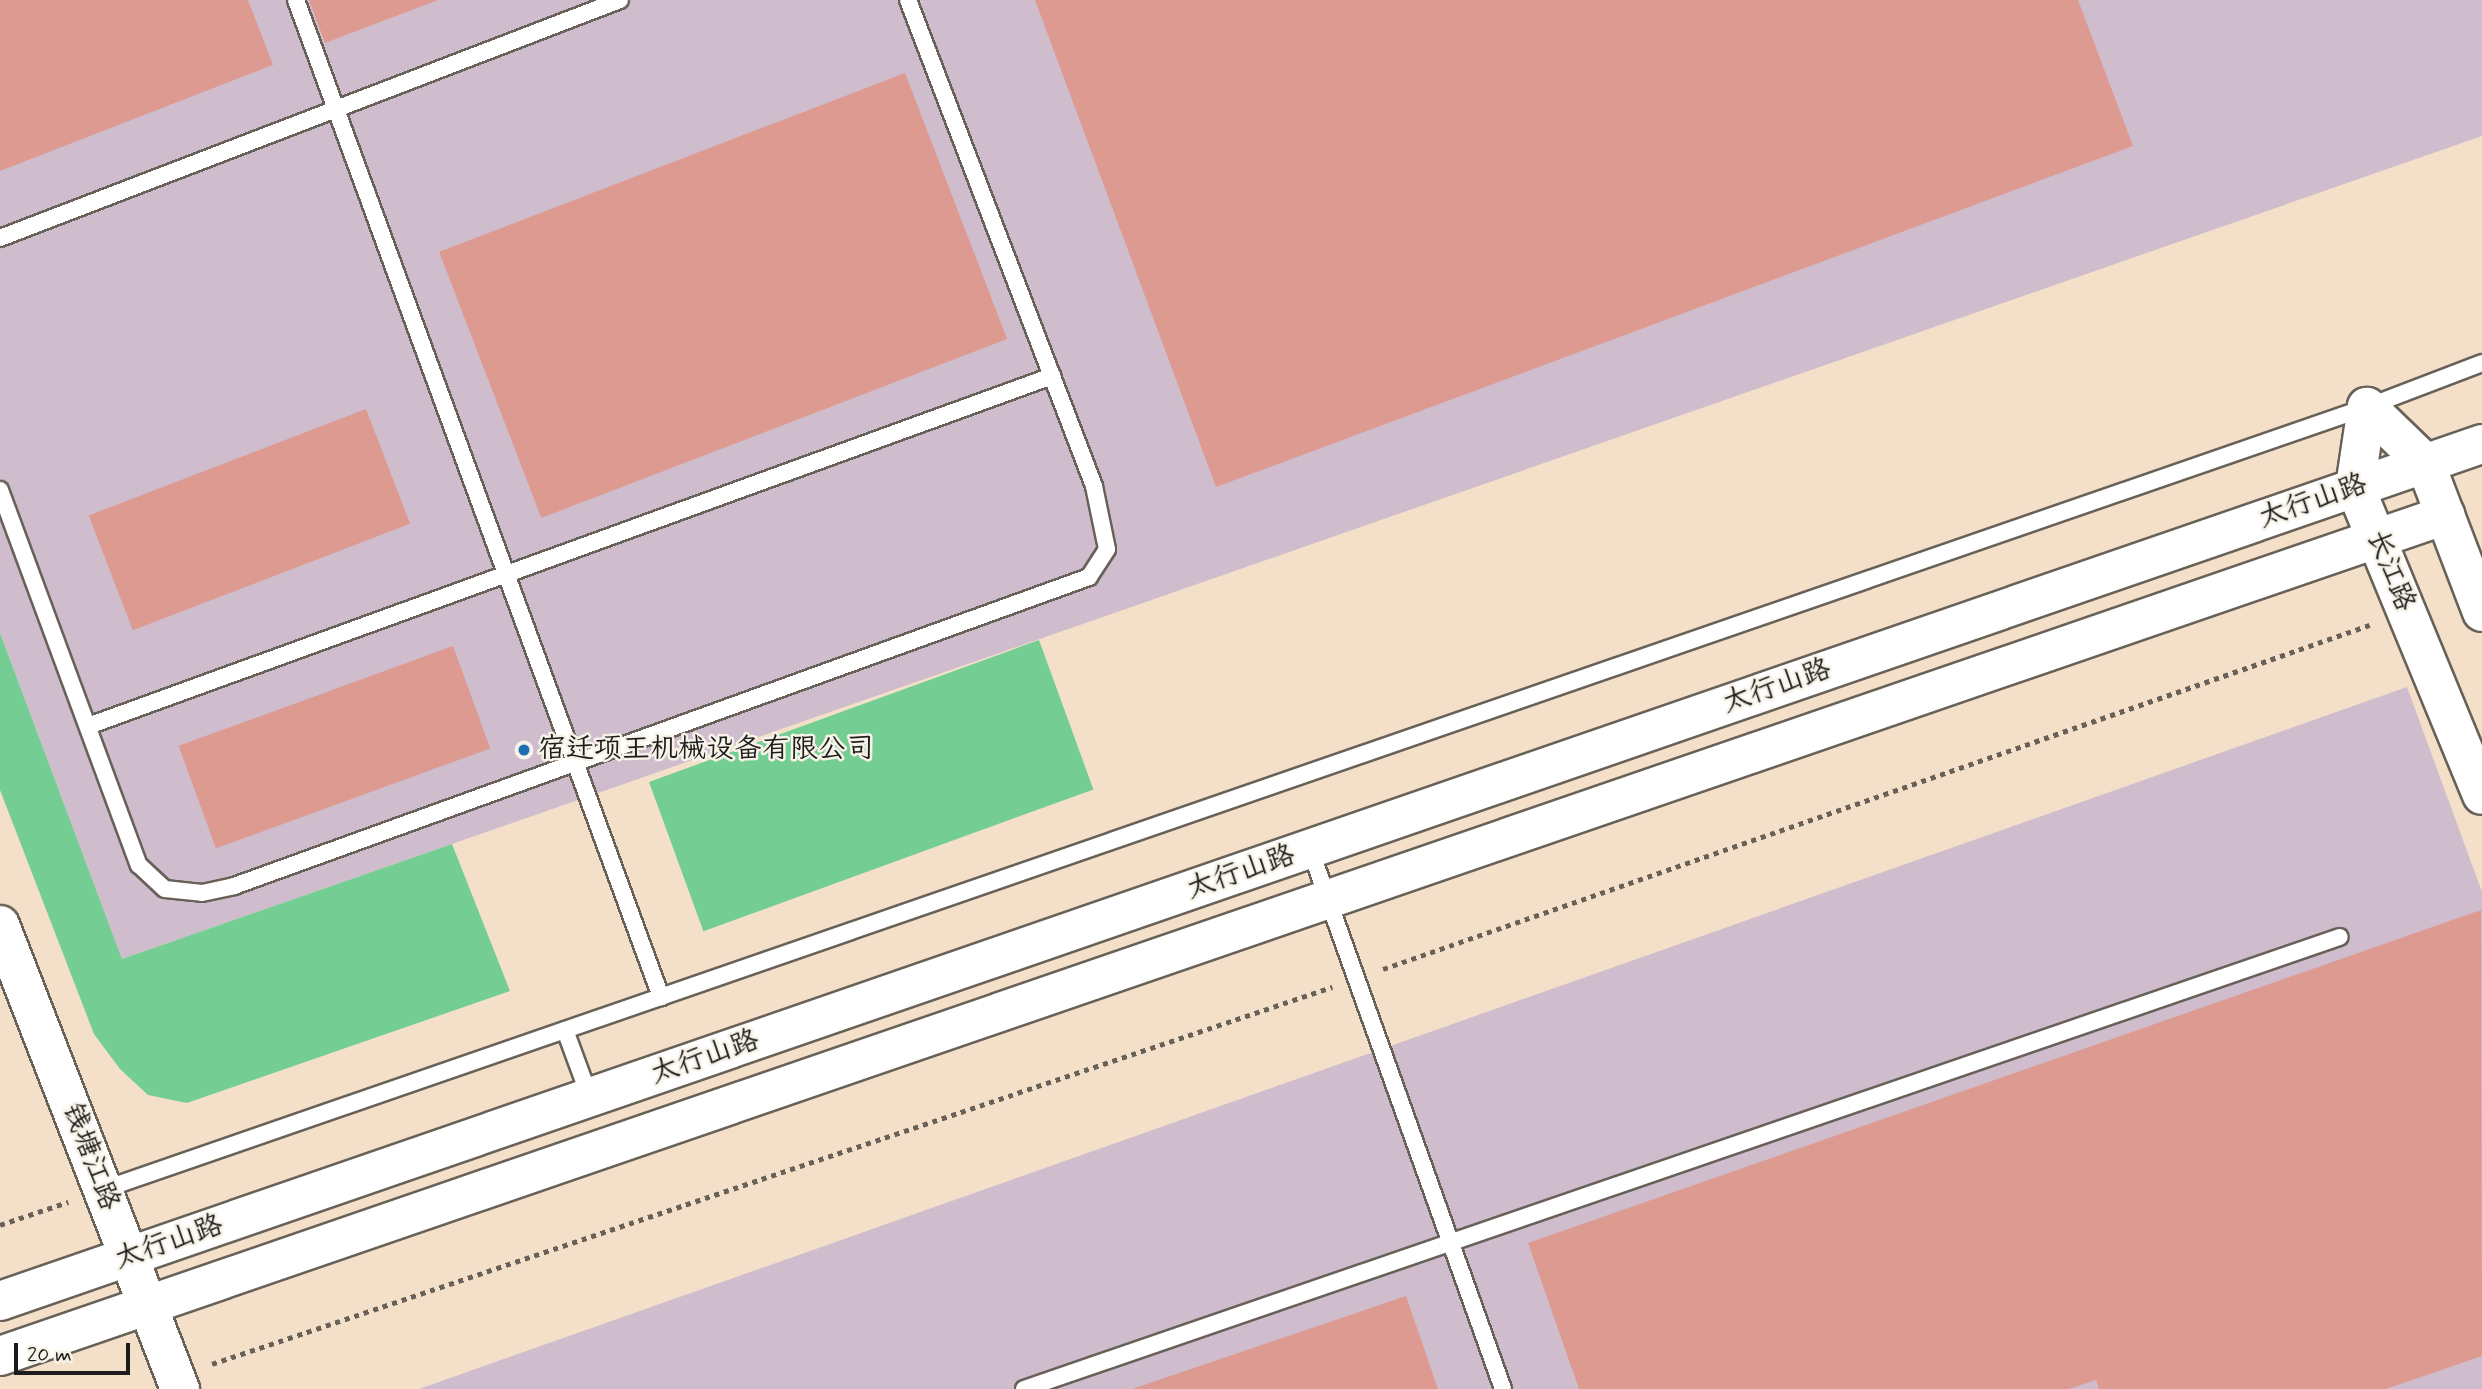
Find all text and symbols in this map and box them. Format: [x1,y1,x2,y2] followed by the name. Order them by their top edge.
[2255,468,2371,536] street label: 太行山路
[2359,526,2421,616] street label: 长江路
[1719,653,1835,721] street label: 太行山路
[538,733,874,767] place label: 宿迁项王机械设备有限公司
[516,742,532,758] marker: 宿迁项王机械设备有限公司
[1183,839,1299,907] street label: 太行山路
[647,1024,763,1092] street label: 太行山路
[54,1099,126,1215] street label: 钱塘江路
[111,1209,227,1277] street label: 太行山路
[18,1330,133,1374] scale bar
[27,1341,72,1369] text: 20 m

